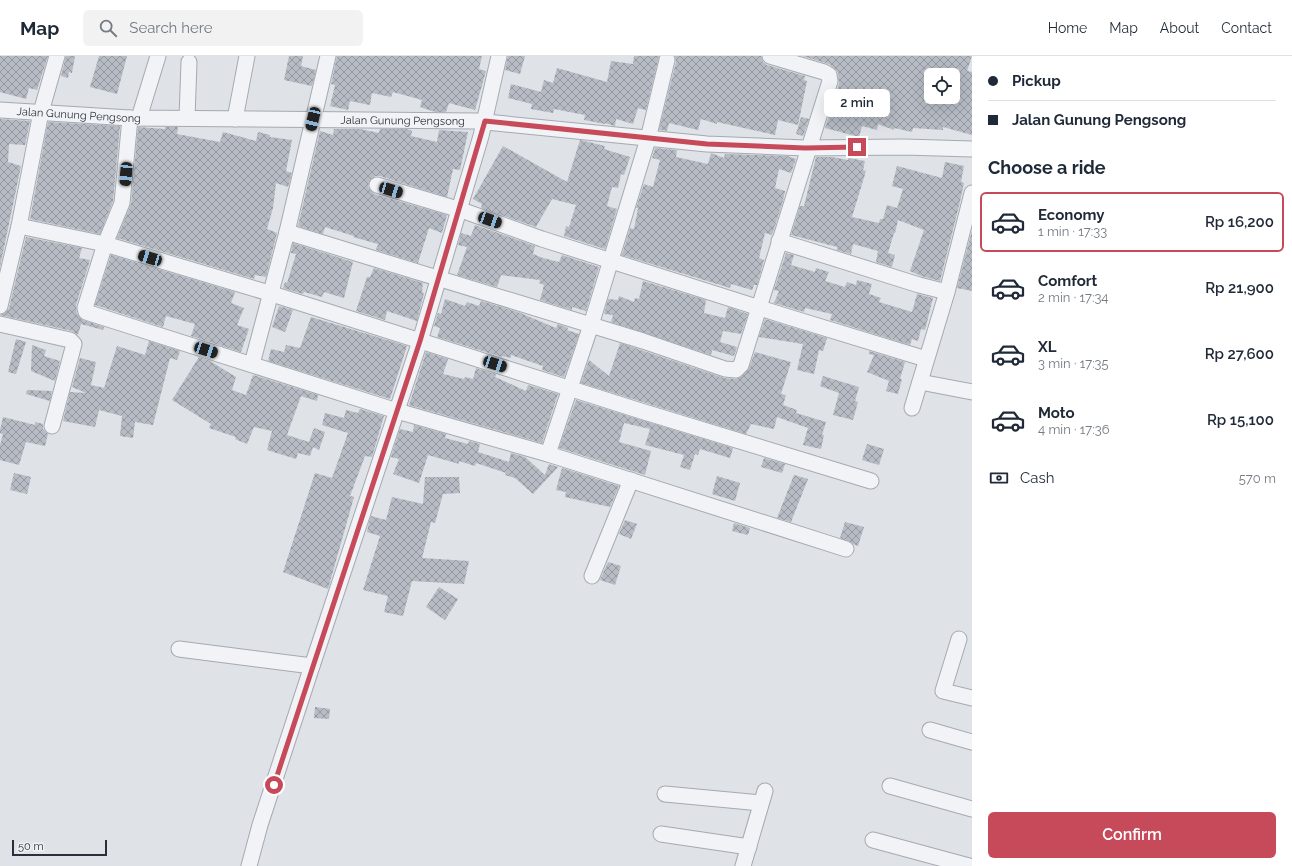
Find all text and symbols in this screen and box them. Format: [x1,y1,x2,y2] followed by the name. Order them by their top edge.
[83,10,363,46] search box
[20,17,59,39] text: Map
[97,17,119,39] icon: search
[129,19,213,37] text: Search here
[1048,20,1087,36] text: Home
[1109,20,1138,36] text: Map
[1160,20,1199,36] text: About
[1221,20,1272,36] text: Contact
[924,68,960,104] map controls
[924,68,960,104] button: locate
[1012,72,1061,90] text: Pickup
[824,89,890,117] callout: 2 min
[840,95,874,110] text: 2 min
[16,105,141,125] street label: Jalan Gunung Pengsong
[304,106,322,132] car
[1012,111,1186,129] text: Jalan Gunung Pengsong
[340,113,465,127] street label: Jalan Gunung Pengsong
[848,138,866,156] route end
[988,157,1106,178] text: Choose a ride
[119,162,133,186] car
[378,181,404,199] car
[990,204,1026,240] icon: car
[1038,206,1105,224] text: Economy
[477,210,503,230] car
[1205,213,1274,231] text: Rp 16,200
[1038,224,1107,239] text: 1 min · 17:33
[137,249,163,267] car
[990,270,1026,306] icon: car
[1038,272,1097,290] text: Comfort
[1205,279,1274,297] text: Rp 21,900
[1038,290,1108,305] text: 2 min · 17:34
[990,336,1026,372] icon: car
[1038,338,1056,356] text: XL
[193,341,219,359] car
[1205,345,1274,363] text: Rp 27,600
[482,355,508,373] car
[1038,356,1109,371] text: 3 min · 17:35
[990,402,1026,438] icon: car
[1038,404,1075,422] text: Moto
[1207,411,1274,429] text: Rp 15,100
[1038,422,1110,437] text: 4 min · 17:36
[988,467,1010,489] icon: cash
[1020,469,1054,487] text: Cash
[1239,471,1276,486] text: 570 m
[265,776,283,794] route start
[988,812,1276,858] button: Confirm
[12,838,107,857] scale bar
[18,840,44,853] text: 50 m

